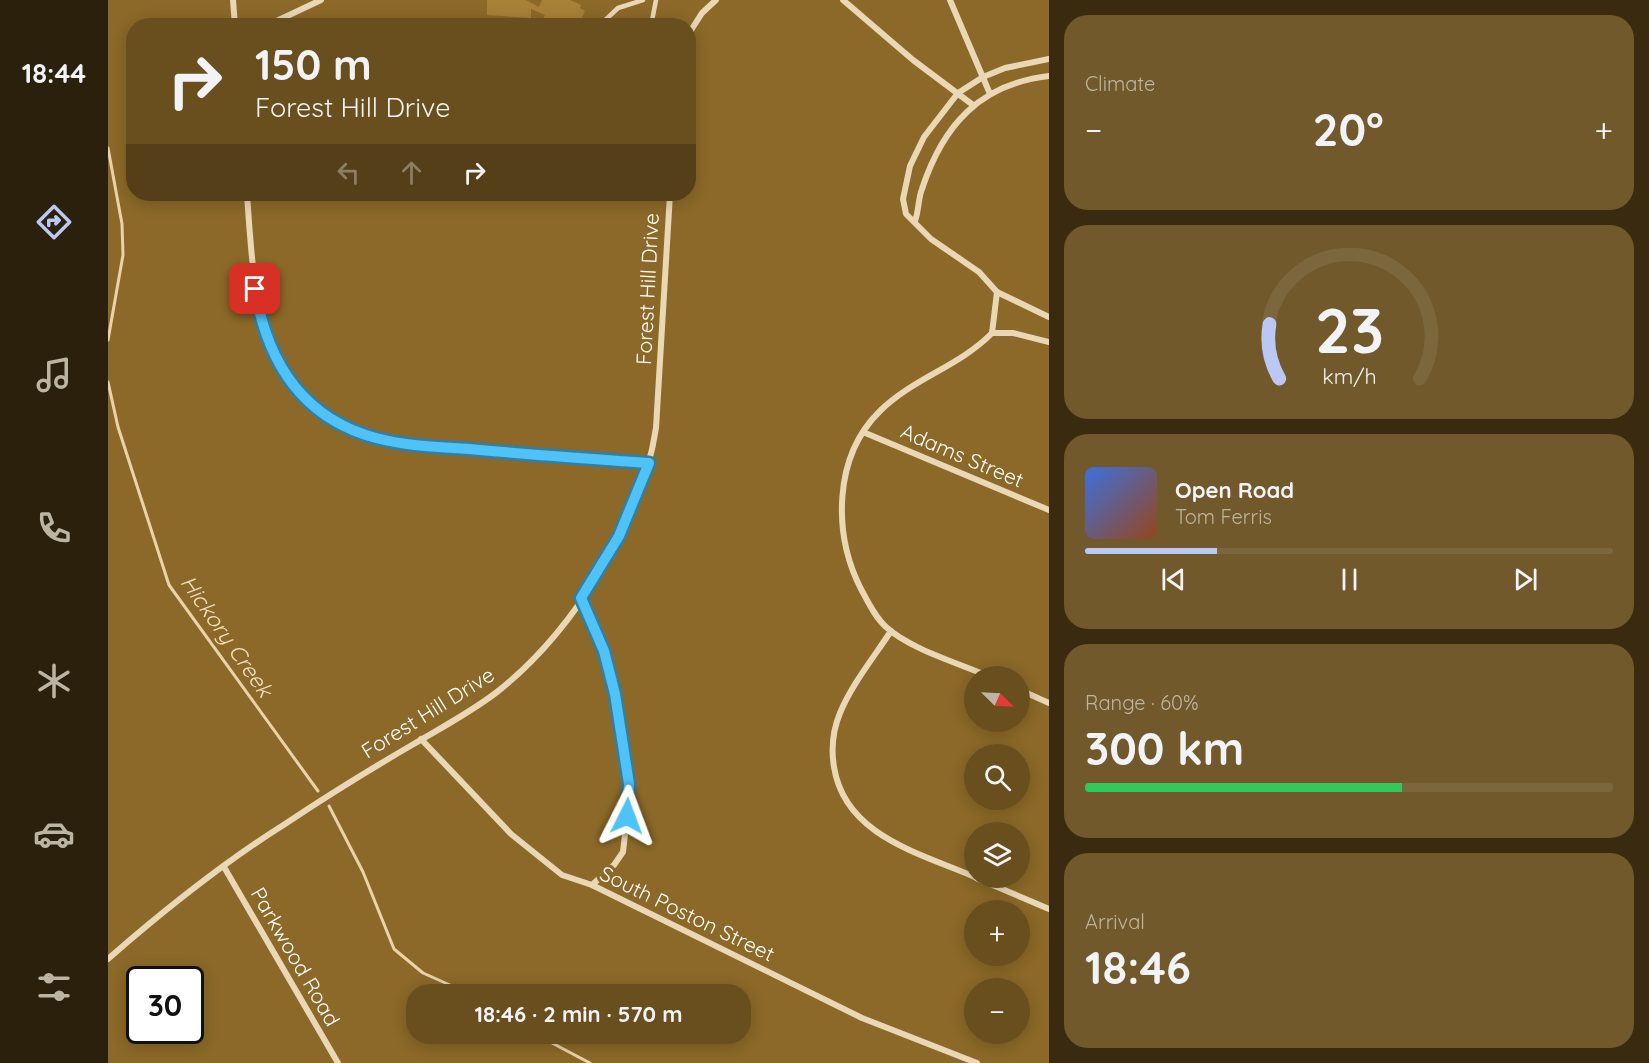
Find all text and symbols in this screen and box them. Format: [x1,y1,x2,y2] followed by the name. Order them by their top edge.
[255,38,372,91] text: 150 m
[156,42,234,120] icon: right
[22,56,86,90] text: 18:44
[1085,71,1155,96] text: Climate
[255,90,450,124] text: Forest Hill Drive
[1313,101,1384,157] text: 20°
[1085,109,1102,150] text: −
[1594,109,1613,150] text: +
[332,156,365,189] icon: left
[395,156,428,189] icon: ahead
[458,156,491,189] icon: right
[33,201,75,243] icon: directions
[630,212,664,366] street label: Forest Hill Drive
[229,263,280,314] pin
[238,272,271,305] icon: arrive
[1314,291,1384,369] text: 23
[33,354,75,396] icon: music
[1322,363,1376,389] text: km/h
[897,417,1028,493] street label: Adams Street
[1175,476,1294,504] text: Open Road
[1175,504,1272,529] text: Tom Ferris
[33,507,75,549] icon: phone
[1157,563,1190,596] icon: previous
[1333,563,1366,596] icon: pause
[1509,563,1542,596] icon: next
[175,570,281,704] water label: Hickory Creek
[33,660,75,702] icon: climate
[356,661,499,763] street label: Forest Hill Drive
[964,666,1030,732] north arrow
[964,666,1030,1044] map controls
[1085,690,1199,715] text: Range · 60%
[1085,720,1244,776] text: 300 km
[964,744,1030,810] button: search
[595,784,659,848] position arrow
[33,813,75,855] icon: car
[964,822,1030,888] button: layers
[596,860,779,967] street label: South Poston Street
[246,882,346,1031] street label: Parkwood Road
[964,900,1030,966] button: +
[1085,909,1145,934] text: Arrival
[1085,939,1191,995] text: 18:46
[33,966,75,1008] icon: filters
[126,966,204,1044] speed limit sign: 30
[964,978,1030,1044] button: −
[474,1000,683,1028] text: 18:46 · 2 min · 570 m

